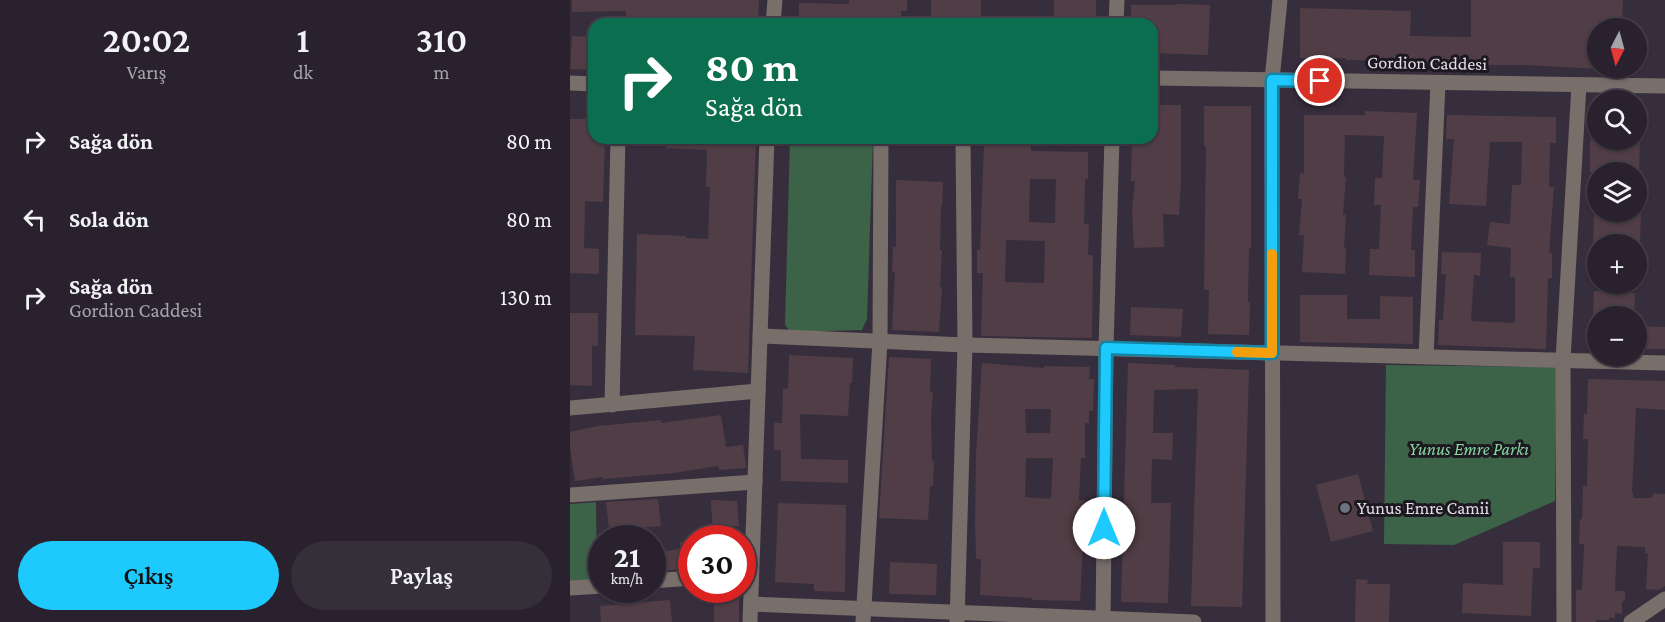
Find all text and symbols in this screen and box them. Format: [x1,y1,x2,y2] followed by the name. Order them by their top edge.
[1587,18,1647,78] north arrow
[1587,18,1647,366] map controls
[103,20,190,60] text: 20:02
[296,20,309,60] text: 1
[416,20,467,60] text: 310
[606,42,684,120] icon: right
[705,43,799,90] text: 80 m
[1367,52,1487,74] street label: Gordion Caddesi
[1294,55,1345,106] pin
[126,61,166,83] text: Varış
[293,61,313,83] text: dk
[433,61,450,83] text: m
[1303,64,1336,97] icon: arrive
[1587,90,1647,150] button: search
[705,92,803,122] text: Sağa dön
[18,125,51,158] icon: right
[69,129,153,154] text: Sağa dön
[506,129,552,154] text: 80 m
[1587,162,1647,222] button: layers
[18,203,51,236] icon: left
[69,207,149,232] text: Sola dön
[506,207,552,232] text: 80 m
[1587,234,1647,294] button: +
[69,274,153,299] text: Sağa dön
[18,281,51,314] icon: right
[500,285,552,310] text: 130 m
[69,299,202,321] text: Gordion Caddesi
[1587,306,1647,366] button: −
[1409,439,1529,459] park label: Yunus Emre Parkı
[1072,496,1136,560] position arrow
[1357,498,1490,518] place label: Yunus Emre Camii
[1338,501,1352,515] marker: Yunus Emre Camii
[678,525,756,603] speed limit sign: 30
[614,540,640,573] text: 21
[18,541,279,610] button: Çıkış
[291,541,552,610] button: Paylaş
[611,571,643,587] text: km/h

